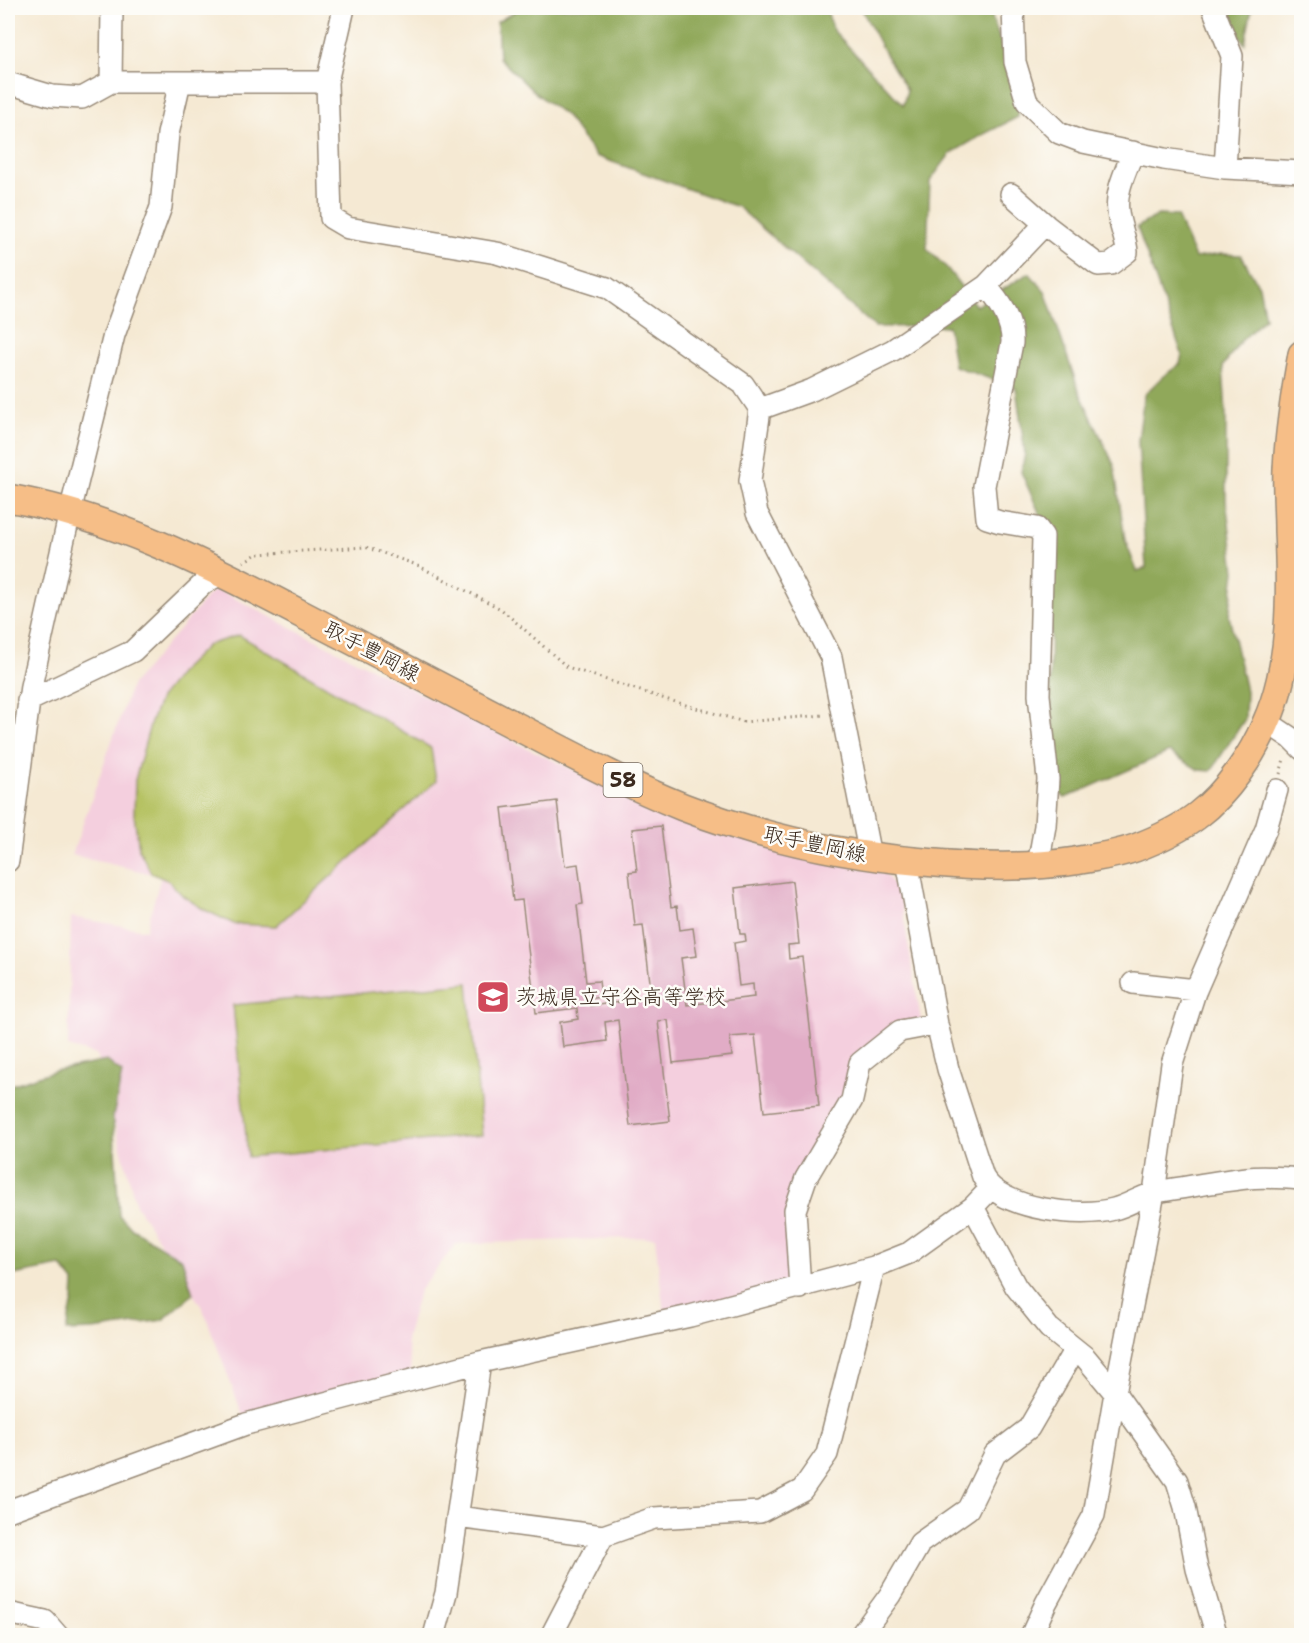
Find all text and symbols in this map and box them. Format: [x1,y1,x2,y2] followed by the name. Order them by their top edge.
[319,614,425,688] street label: 取手豊岡線
[604,763,642,797] road number: 58
[761,819,869,869] street label: 取手豊岡線
[475,979,511,1015] school or university icon: 茨城県立守谷高等学校
[516,983,726,1011] place label: 茨城県立守谷高等学校

